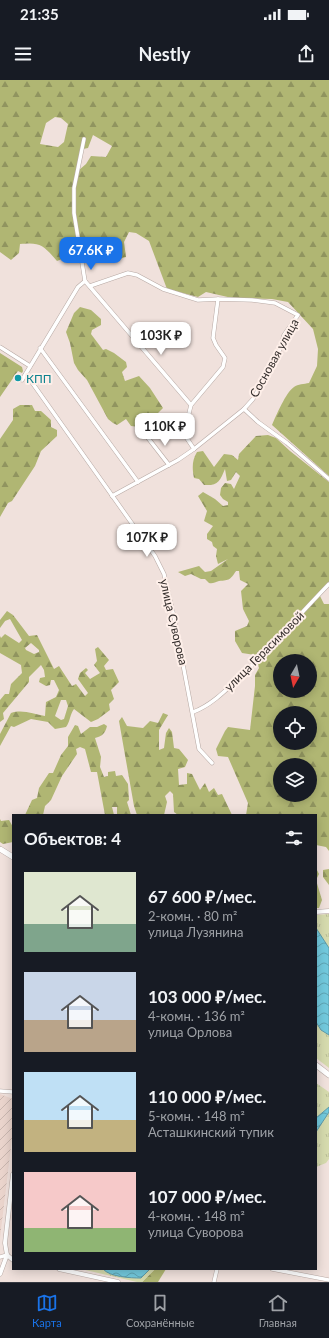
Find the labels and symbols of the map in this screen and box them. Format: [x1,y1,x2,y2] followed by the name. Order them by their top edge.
[54,237,128,271] pin: 67.6K ₽
[246,316,302,400] street label: Сосновая улица
[128,322,194,356] pin: 103K ₽
[26,371,52,386] place label: КПП
[13,373,23,383] marker: КПП
[132,413,198,447] pin: 110K ₽
[114,524,180,558] pin: 107K ₽
[157,577,191,667] street label: улица Суворова
[221,608,307,694] street label: улица Герасимовой
[273,654,317,698] north arrow

